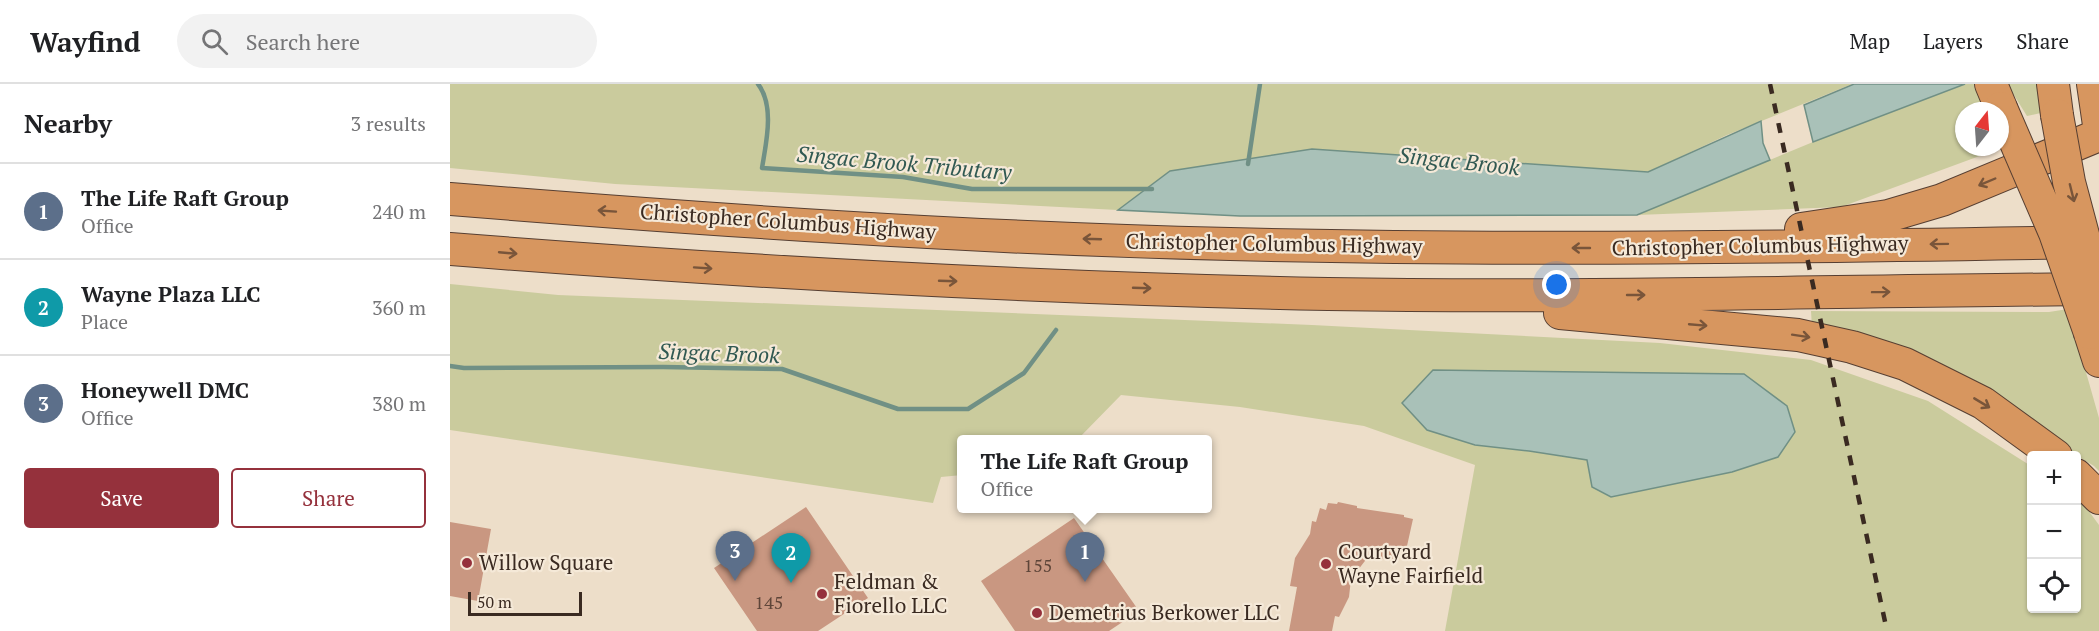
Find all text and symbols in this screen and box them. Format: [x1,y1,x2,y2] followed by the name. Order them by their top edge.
[177,14,597,68] search box
[30,23,141,60] text: Wayfind
[198,25,231,58] icon: search
[246,27,360,56] text: Search here
[1849,27,1890,55] text: Map
[1923,27,1983,55] text: Layers
[2016,27,2069,55] text: Share
[1955,102,2009,156] north arrow
[24,106,112,140] text: Nearby
[351,110,426,137] text: 3 results
[795,139,1014,186] water label: Singac Brook Tributary
[1397,140,1521,181] water label: Singac Brook
[1978,177,1996,188] one-way arrow
[81,183,289,212] text: The Life Raft Group
[2066,183,2078,202] one-way arrow
[639,197,938,245] street label: Christopher Columbus Highway
[38,198,49,225] text: 1
[372,198,426,225] text: 240 m
[598,205,618,216] one-way arrow
[81,212,134,239] text: Office
[1125,226,1423,260] street label: Christopher Columbus Highway
[1611,228,1909,262] street label: Christopher Columbus Highway
[1082,234,1102,245] one-way arrow
[1930,238,1950,250] one-way arrow
[1571,242,1591,254] one-way arrow
[498,248,518,259] one-way arrow
[692,262,712,273] one-way arrow
[1542,270,1571,299] your location
[937,275,957,287] one-way arrow
[81,279,261,308] text: Wayne Plaza LLC
[1132,282,1152,294] one-way arrow
[1870,286,1890,298] one-way arrow
[1626,289,1646,301] one-way arrow
[38,294,49,321] text: 2
[372,294,426,321] text: 360 m
[81,308,128,335] text: Place
[1688,320,1707,331] one-way arrow
[1790,330,1810,341] one-way arrow
[658,336,781,369] water label: Singac Brook
[81,375,249,404] text: Honeywell DMC
[38,390,49,417] text: 3
[372,390,426,417] text: 380 m
[1973,398,1990,410] one-way arrow
[81,404,134,431] text: Office
[957,435,1212,513] popup
[981,446,1188,475] text: The Life Raft Group
[2027,451,2081,613] map controls
[2027,451,2081,505] button: +
[24,468,219,528] button: Save
[231,468,426,528] button: Share
[981,475,1033,502] text: Office
[2027,505,2081,559] button: −
[716,532,754,581] pin: 3
[1066,532,1104,582] pin: 1
[772,534,810,583] pin: 2
[1338,537,1483,589] place label: Courtyard Wayne Fairfield
[479,548,613,576] place label: Willow Square
[1024,553,1052,577] house number: 155
[460,556,474,570] marker: Willow Square
[1319,557,1333,571] marker: Courtyard Wayne Fairfield
[2027,559,2081,613] button: locate
[834,567,947,619] place label: Feldman & Fiorello LLC
[815,587,829,601] marker: Feldman & Fiorello LLC
[468,589,582,616] scale bar
[755,590,783,614] house number: 145
[477,591,512,613] text: 50 m
[1049,598,1280,626] place label: Demetrius Berkower LLC
[1030,606,1044,620] marker: Demetrius Berkower LLC

